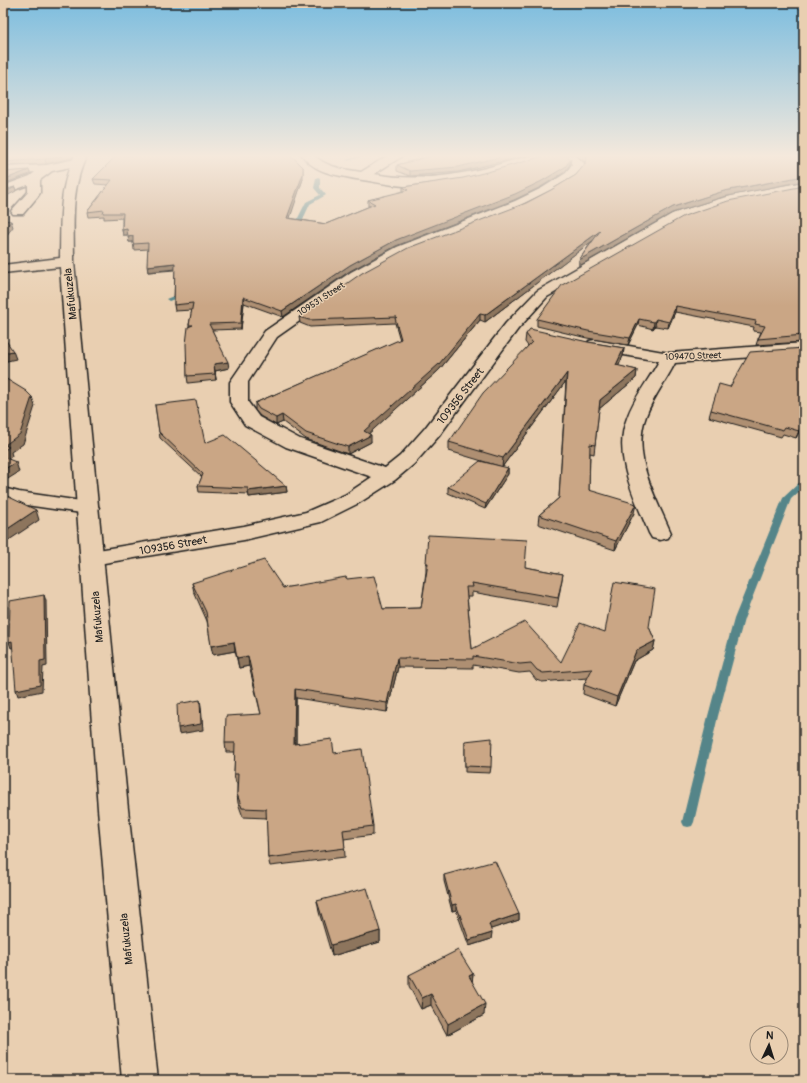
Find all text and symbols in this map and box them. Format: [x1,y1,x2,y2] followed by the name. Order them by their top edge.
[61,268,80,320] street label: Mafukuzela
[296,280,347,319] street label: 109531 Street
[664,350,722,363] street label: 109470 Street
[434,365,487,427] street label: 109356 Street
[138,533,208,558] street label: 109356 Street
[89,591,106,643] street label: Mafukuzela
[117,913,136,965] street label: Mafukuzela
[749,1025,789,1065] north arrow
[765,1029,774,1042] text: N

